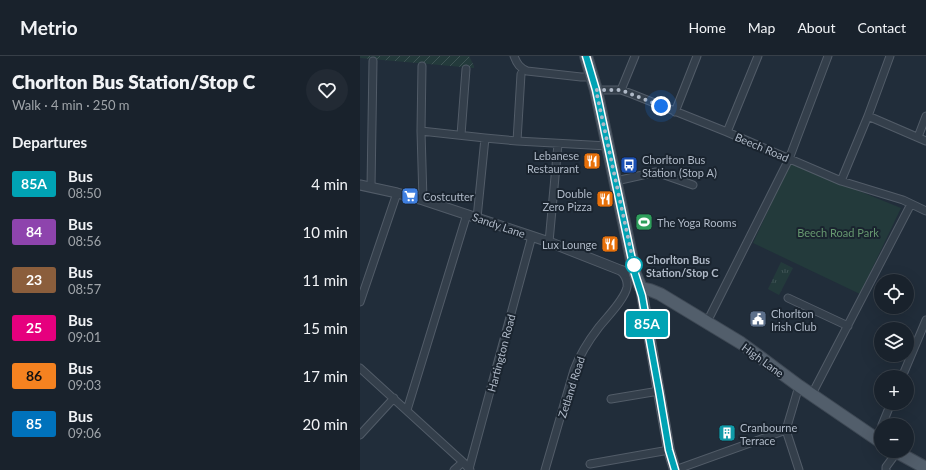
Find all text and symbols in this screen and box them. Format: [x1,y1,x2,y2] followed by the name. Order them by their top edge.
[20,16,78,39] text: Metrio
[688,19,726,36] text: Home
[748,19,775,36] text: Map
[797,19,835,36] text: About
[857,19,906,36] text: Contact
[306,69,348,111] button: heart
[12,70,255,93] text: Chorlton Bus Station/Stop C
[651,96,671,116] your location
[12,97,130,113] text: Walk · 4 min · 250 m
[733,130,791,164] street label: Beech Road
[12,133,87,151] text: Departures
[527,149,579,175] place label: Lebanese Restaurant
[582,151,602,171] restaurant icon: Lebanese Restaurant
[642,153,717,179] place label: Chorlton Bus Station (Stop A)
[619,155,639,175] bus stop icon: Chorlton Bus Station (Stop A)
[68,167,93,185] text: Bus
[21,175,47,192] text: 85A
[311,175,348,193] text: 4 min
[68,185,101,201] text: 08:50
[400,186,420,206] supermarket icon: Costcutter
[542,187,592,213] place label: Double Zero Pizza
[595,189,615,209] restaurant icon: Double Zero Pizza
[423,190,474,203] place label: Costcutter
[471,210,527,240] street label: Sandy Lane
[634,212,654,232] sports icon: The Yoga Rooms
[68,215,93,233] text: Bus
[657,216,737,229] place label: The Yoga Rooms
[26,223,42,240] text: 84
[302,223,348,241] text: 10 min
[797,226,879,239] park label: Beech Road Park
[68,233,101,249] text: 08:56
[600,234,620,254] restaurant icon: Lux Lounge
[542,238,597,251] place label: Lux Lounge
[646,253,719,279] place label: Chorlton Bus Station/Stop C
[625,256,643,274] marker: Chorlton Bus Station/Stop C
[68,263,93,281] text: Bus
[26,271,42,288] text: 23
[302,271,348,289] text: 11 min
[874,274,914,458] map controls
[874,274,914,314] button: locate
[68,281,101,297] text: 08:57
[771,307,817,333] place label: Chorlton Irish Club
[748,309,768,329] public building icon: Chorlton Irish Club
[68,311,93,329] text: Bus
[624,311,670,337] line badge: 85A
[484,313,518,393] street label: Hartington Road
[634,315,660,332] text: 85A
[26,319,42,336] text: 25
[302,319,348,337] text: 15 min
[874,322,914,362] button: layers
[68,329,101,345] text: 09:01
[739,340,787,380] street label: High Lane
[555,355,587,419] street label: Zetland Road
[68,359,93,377] text: Bus
[26,367,42,384] text: 86
[302,367,348,385] text: 17 min
[874,370,914,410] button: +
[68,377,101,393] text: 09:03
[68,407,93,425] text: Bus
[26,415,42,432] text: 85
[302,415,348,433] text: 20 min
[874,418,914,458] button: −
[740,421,798,447] place label: Cranbourne Terrace
[717,423,737,443] building icon: Cranbourne Terrace
[68,425,101,441] text: 09:06

